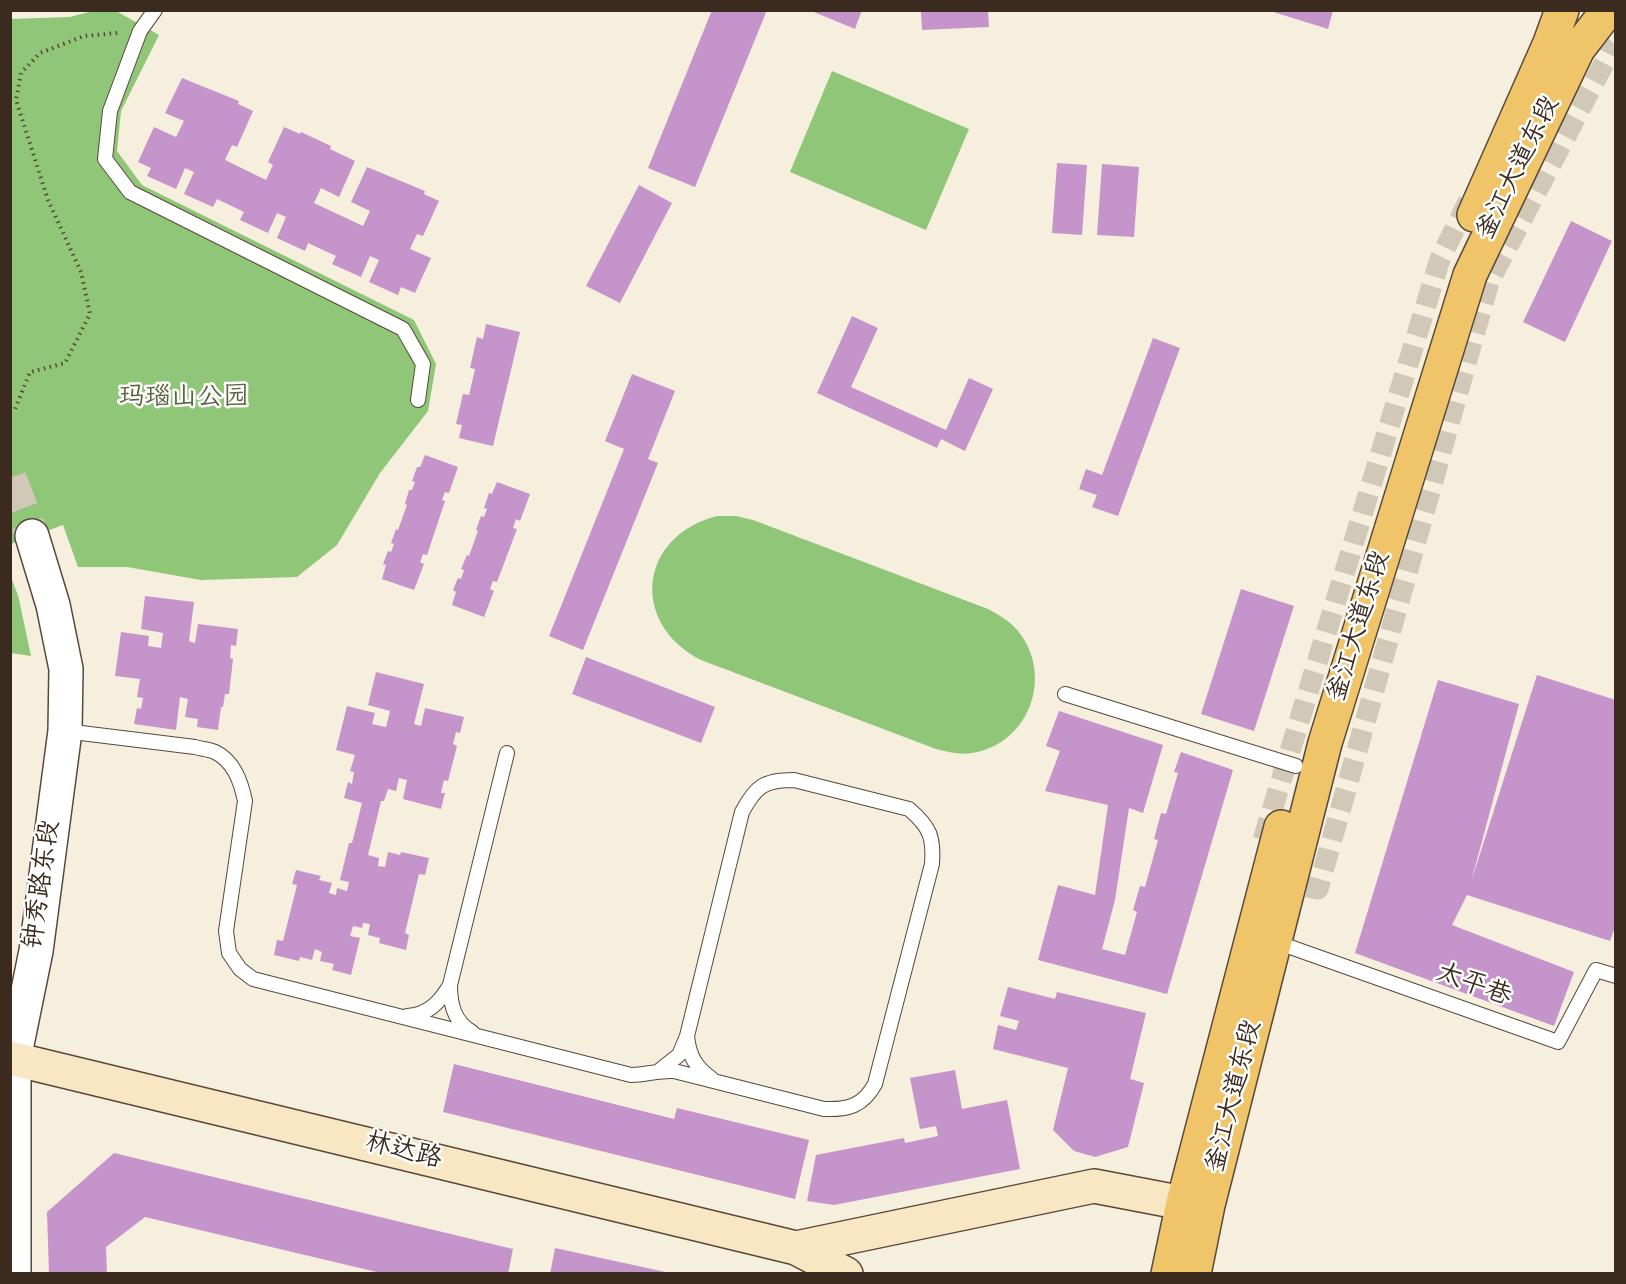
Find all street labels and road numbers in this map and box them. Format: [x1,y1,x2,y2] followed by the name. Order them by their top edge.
[1472,92,1568,246] street label: 釜江大道东段
[1323,548,1399,706] street label: 釜江大道东段
[20,818,68,952] street label: 钟秀路东段
[1431,959,1515,1015] street label: 太平巷
[1202,1018,1270,1176] street label: 釜江大道东段
[361,1128,445,1178] street label: 林达路

